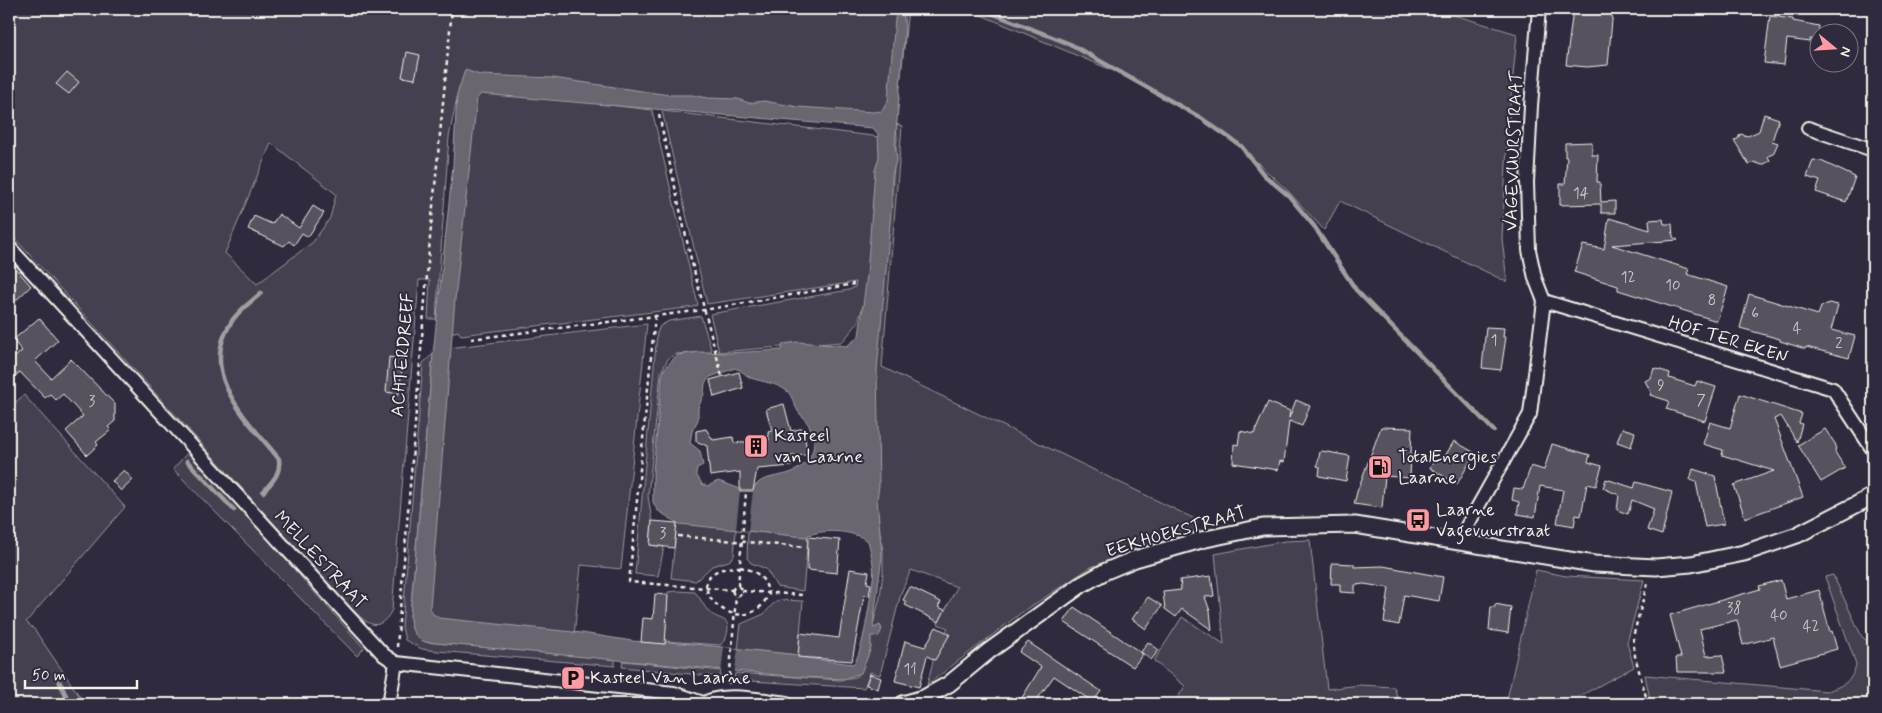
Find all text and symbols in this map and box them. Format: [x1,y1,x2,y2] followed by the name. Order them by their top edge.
[1810,22,1860,72] north arrow
[1835,44,1855,59] text: N
[1499,70,1529,232] street label: VAGEVUURSTRAAT
[1573,184,1589,204] house number: 14
[1621,268,1635,288] house number: 12
[1665,276,1681,296] house number: 10
[1708,291,1716,311] house number: 8
[386,292,420,418] street label: ACHTERDREEF
[1751,304,1759,324] house number: 6
[1665,310,1791,370] street label: HOF TER EKEN
[1793,319,1802,339] house number: 4
[1491,331,1497,351] house number: 1
[1835,334,1843,354] house number: 2
[1657,376,1665,396] house number: 9
[1696,391,1706,411] house number: 7
[89,392,96,412] house number: 3
[774,424,863,469] place label: Kasteel van Laarne
[743,433,769,459] building icon: Kasteel van Laarne
[1398,445,1497,490] place label: TotalEnergies Laarne
[1367,454,1393,480] fuel station icon: TotalEnergies Laarne
[1436,498,1550,545] place label: Laarne Vagevuurstraat
[1103,500,1249,564] street label: EEKHOEKSTRAAT
[268,506,372,614] street label: MELLESTRAAT
[1405,507,1431,533] bus stop icon: Laarne Vagevuurstraat
[660,524,667,544] house number: 3
[1726,599,1742,619] house number: 38
[1770,606,1788,626] house number: 40
[1803,617,1819,637] house number: 42
[25,658,138,690] scale bar
[903,660,917,680] house number: 11
[560,665,586,691] parking icon: Kasteel Van Laarne
[32,666,66,686] text: 50 m
[590,666,751,690] place label: Kasteel Van Laarne

